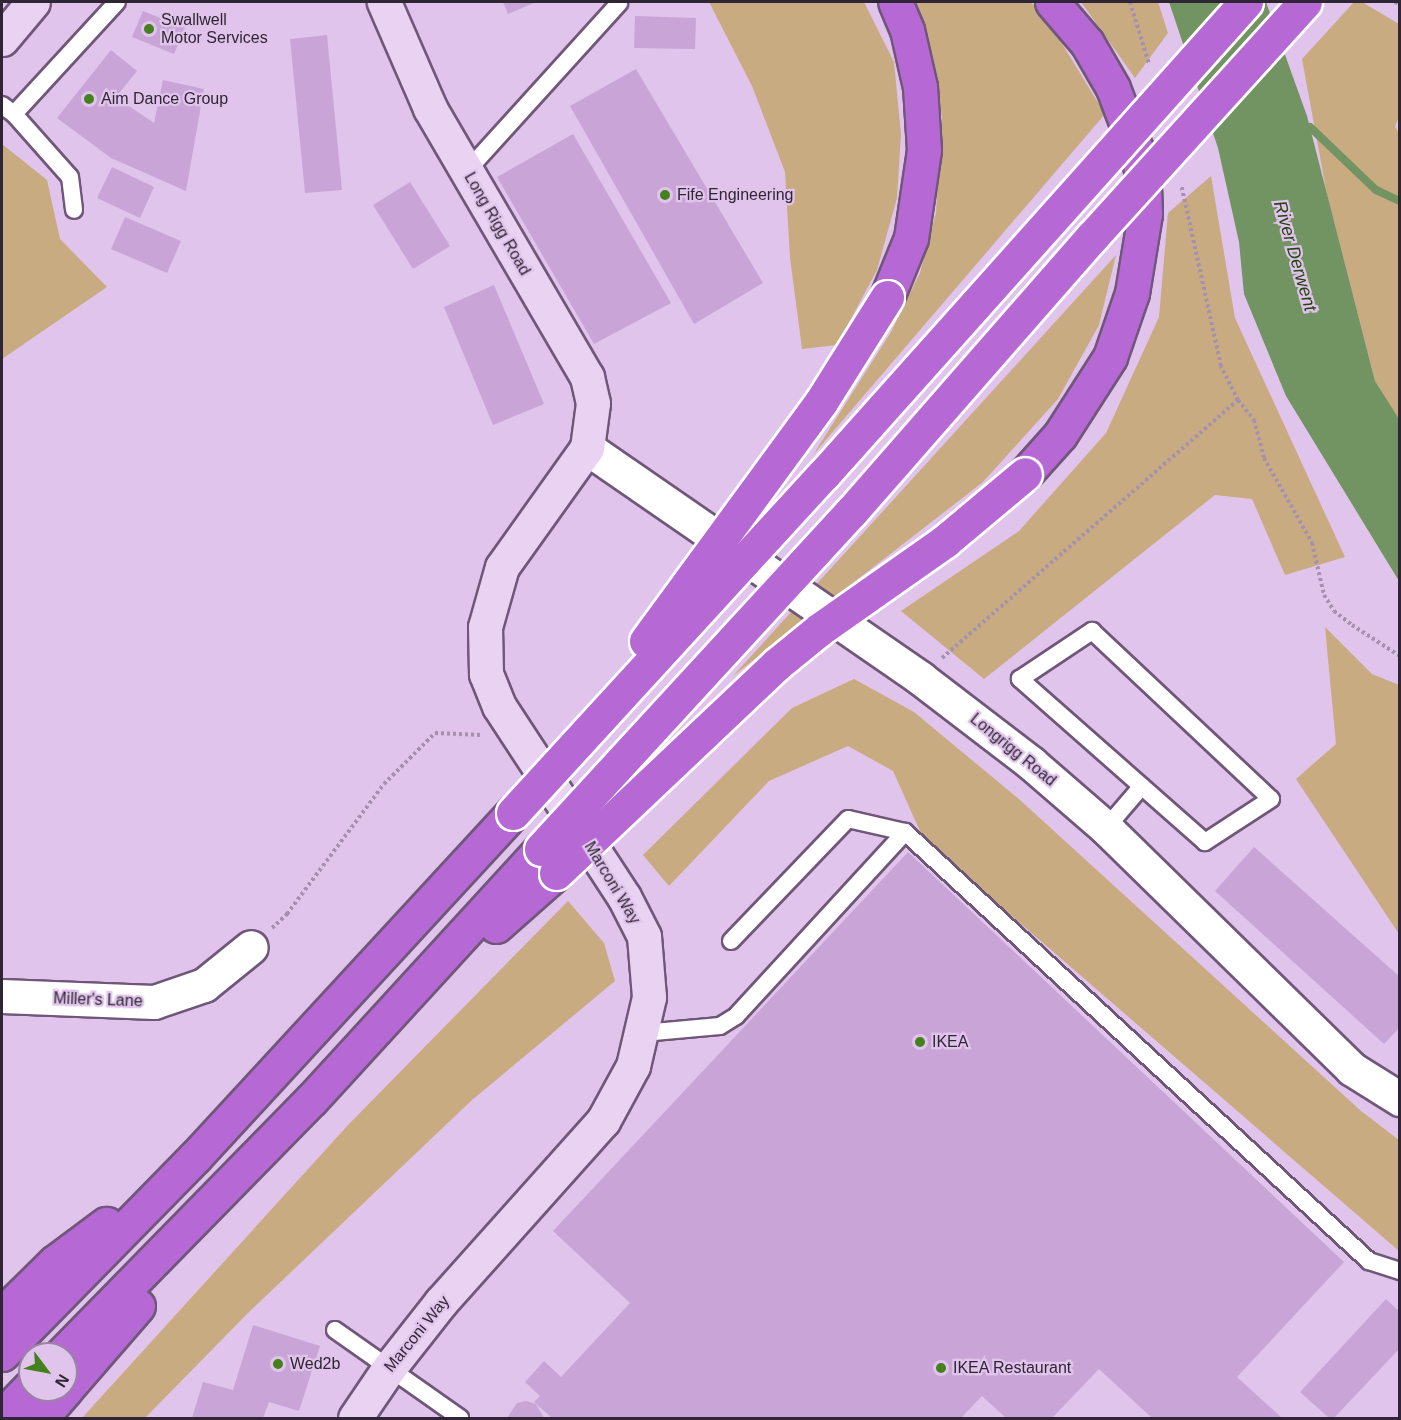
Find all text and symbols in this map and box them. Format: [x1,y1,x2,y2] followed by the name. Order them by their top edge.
[161,10,268,48] place label: Swallwell Motor Services
[142,22,156,36] marker: Swallwell Motor Services
[101,89,228,109] place label: Aim Dance Group
[82,92,96,106] marker: Aim Dance Group
[460,169,534,279] street label: Long Rigg Road
[677,185,794,205] place label: Fife Engineering
[658,188,672,202] marker: Fife Engineering
[1269,198,1321,314] water label: River Derwent
[966,710,1060,790] street label: Longrigg Road
[580,838,644,928] street label: Marconi Way
[53,989,143,1011] street label: Miller's Lane
[932,1032,968,1052] place label: IKEA
[913,1035,927,1049] marker: IKEA
[380,1292,454,1376] street label: Marconi Way
[18,1342,78,1402] north arrow
[290,1354,340,1374] place label: Wed2b
[271,1357,285,1371] marker: Wed2b
[953,1358,1072,1378] place label: IKEA Restaurant
[934,1361,948,1375] marker: IKEA Restaurant
[52,1371,72,1390] text: N

